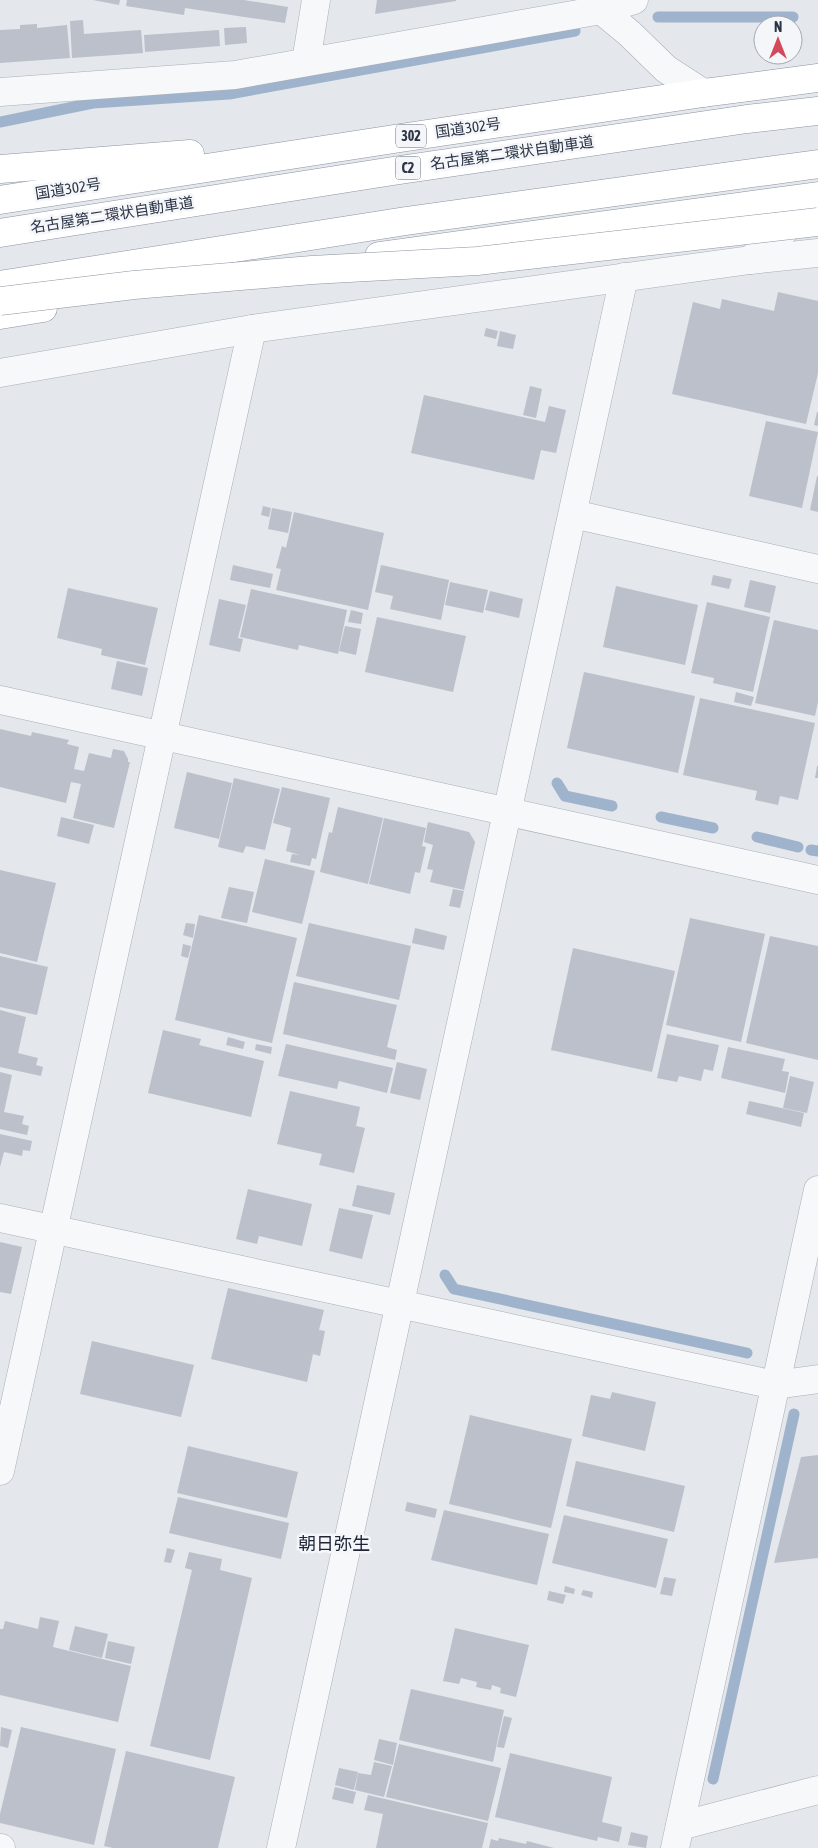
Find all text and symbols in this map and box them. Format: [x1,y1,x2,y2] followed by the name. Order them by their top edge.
[753,15,803,65] north arrow
[774,19,782,35] text: N
[434,114,502,141] street label: 国道302号
[396,124,426,148] road number: 302
[429,133,595,172] street label: 名古屋第二環状自動車道
[396,156,420,180] road number: C2
[34,175,102,202] street label: 国道302号
[29,193,195,236] street label: 名古屋第二環状自動車道
[298,1533,370,1554] district label: 朝日弥生

